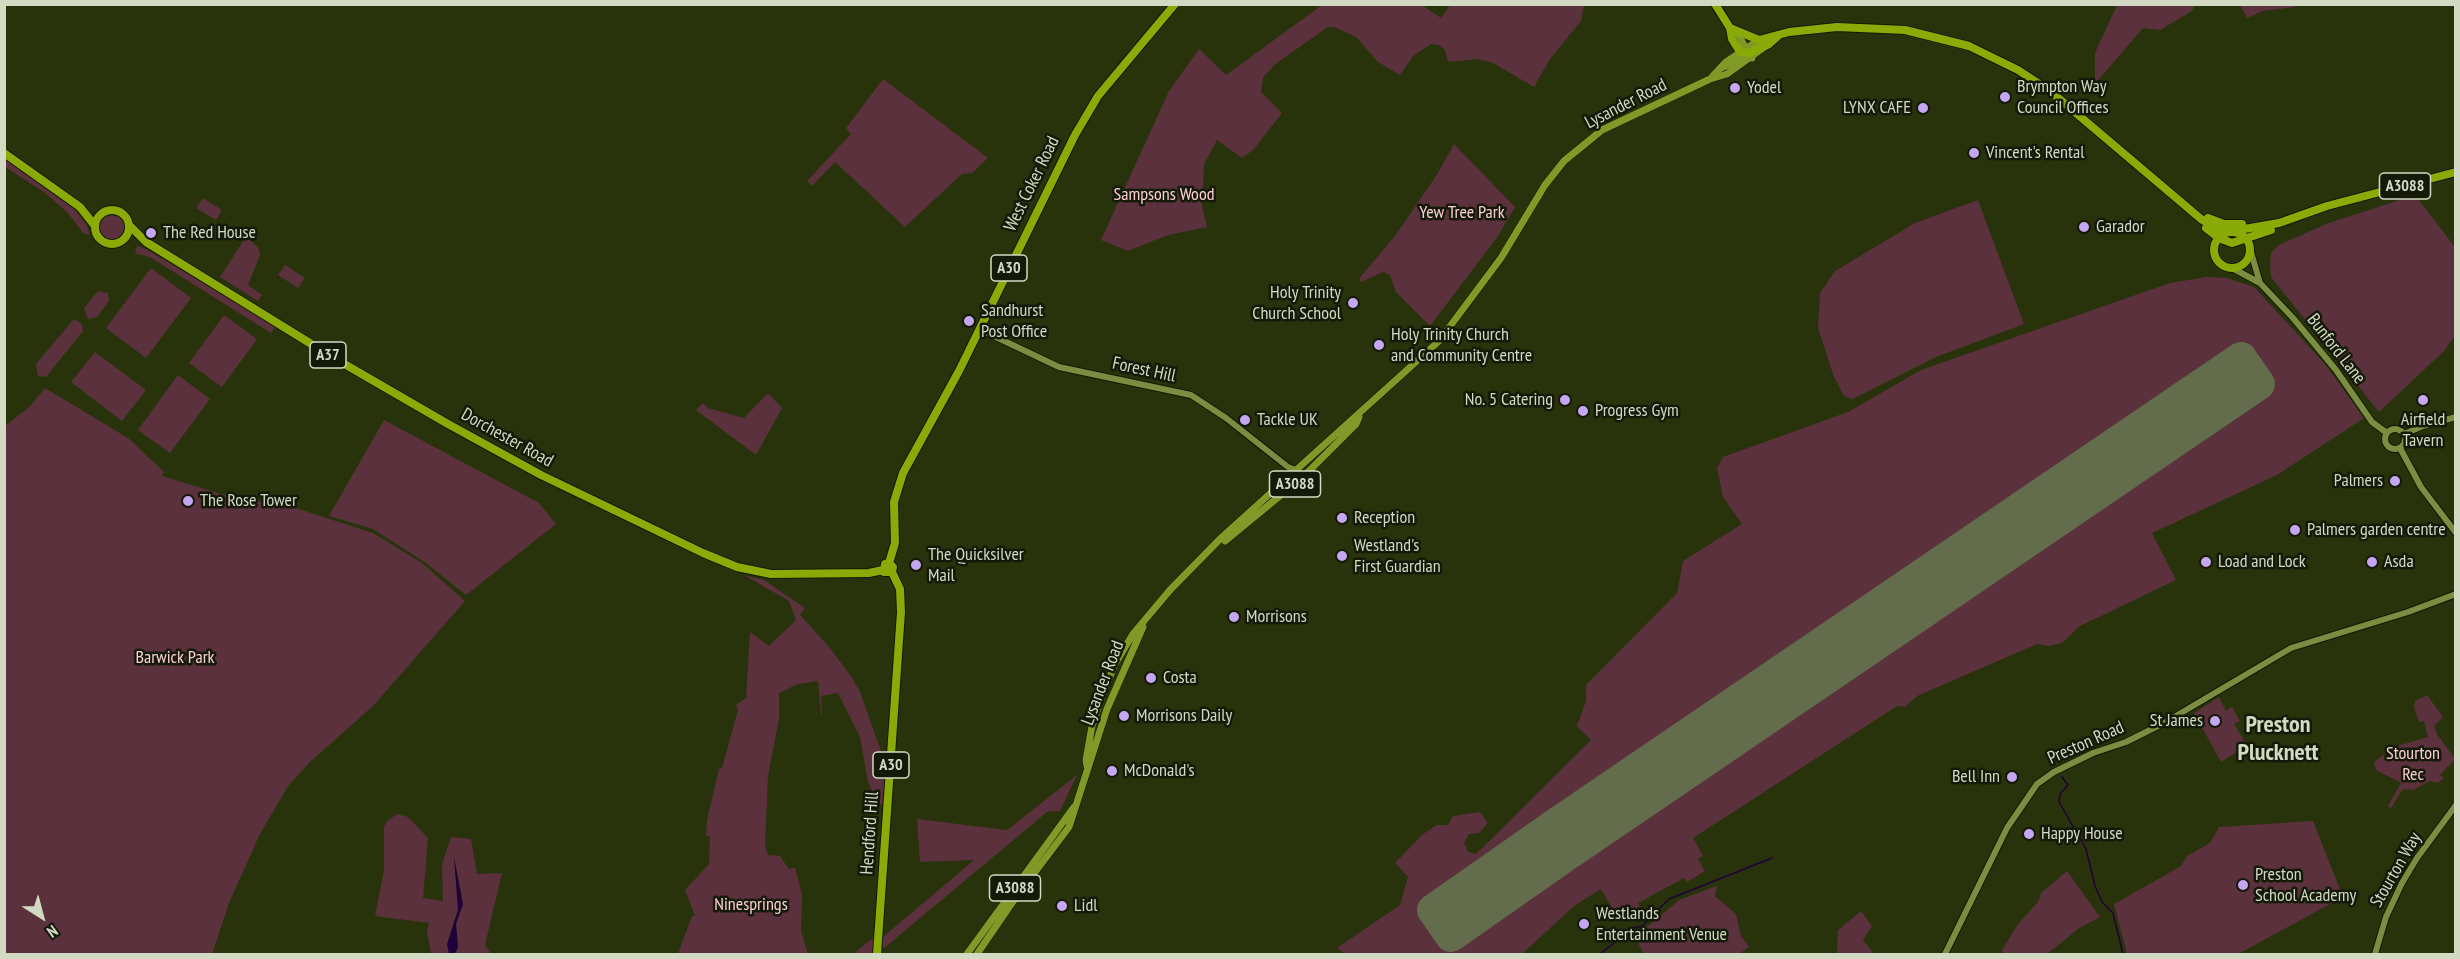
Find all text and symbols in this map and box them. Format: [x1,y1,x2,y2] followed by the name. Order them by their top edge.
[1582,74,1670,134] street label: Lysander Road
[2017,76,2109,118] place label: Brympton Way Council Offices
[1747,77,1781,99] place label: Yodel
[1728,81,1742,95] marker: Yodel
[1998,90,2012,104] marker: Brympton Way Council Offices
[1843,97,1911,119] place label: LYNX CAFE
[1916,101,1930,115] marker: LYNX CAFE
[1000,133,1064,235] street label: West Coker Road
[1986,142,2084,164] place label: Vincent's Rental
[1967,146,1981,160] marker: Vincent's Rental
[2380,173,2430,199] road number: A3088
[1114,184,1214,206] park label: Sampsons Wood
[1419,202,1505,224] park label: Yew Tree Park
[2096,216,2145,238] place label: Garador
[2077,220,2091,234] marker: Garador
[163,222,256,244] place label: The Red House
[144,226,158,240] marker: The Red House
[991,255,1027,281] road number: A30
[1252,282,1341,324] place label: Holy Trinity Church School
[1346,296,1360,310] marker: Holy Trinity Church School
[981,300,1047,342] place label: Sandhurst Post Office
[2302,310,2370,388] street label: Bunford Lane
[962,314,976,328] marker: Sandhurst Post Office
[1391,324,1532,366] place label: Holy Trinity Church and Community Centre
[1372,338,1386,352] marker: Holy Trinity Church and Community Centre
[310,342,346,368] road number: A37
[1110,353,1178,387] street label: Forest Hill
[1465,389,1553,411] place label: No. 5 Catering
[1558,393,1572,407] marker: No. 5 Catering
[2416,393,2430,407] marker: Airfield Tavern
[1595,400,1679,422] place label: Progress Gym
[457,404,557,472] street label: Dorchester Road
[1576,404,1590,418] marker: Progress Gym
[1257,409,1318,431] place label: Tackle UK
[2401,409,2445,452] place label: Airfield Tavern
[1238,413,1252,427] marker: Tackle UK
[2334,470,2383,492] place label: Palmers
[1270,471,1320,497] road number: A3088
[2388,474,2402,488] marker: Palmers
[200,490,297,512] place label: The Rose Tower
[181,494,195,508] marker: The Rose Tower
[1354,507,1415,529] place label: Reception
[1335,511,1349,525] marker: Reception
[2307,519,2446,541] place label: Palmers garden centre
[2288,523,2302,537] marker: Palmers garden centre
[1354,535,1441,578] place label: Westland's First Guardian
[928,544,1024,586] place label: The Quicksilver Mail
[1335,549,1349,563] marker: Westland's First Guardian
[2218,551,2306,573] place label: Load and Lock
[2384,551,2414,573] place label: Asda
[2199,555,2213,569] marker: Load and Lock
[2365,555,2379,569] marker: Asda
[909,558,923,572] marker: The Quicksilver Mail
[1246,606,1307,628] place label: Morrisons
[1227,610,1241,624] marker: Morrisons
[1077,638,1129,728] street label: Lysander Road
[135,647,215,669] park label: Barwick Park
[1163,667,1197,689] place label: Costa
[1144,671,1158,685] marker: Costa
[1136,705,1232,727] place label: Morrisons Daily
[1117,709,1131,723] marker: Morrisons Daily
[2150,710,2203,732] place label: St James
[2237,711,2319,767] district label: Preston Plucknett
[2208,714,2222,728] marker: St James
[2045,717,2127,769] street label: Preston Road
[2386,743,2440,786] park label: Stourton Rec
[873,752,909,778] road number: A30
[1124,760,1195,782] place label: McDonald's
[1105,764,1119,778] marker: McDonald's
[1952,766,2000,788] place label: Bell Inn
[2005,770,2019,784] marker: Bell Inn
[856,791,884,875] street label: Hendford Hill
[2041,823,2123,845] place label: Happy House
[2022,827,2036,841] marker: Happy House
[2366,829,2426,911] street label: Stourton Way
[2255,864,2356,906] place label: Preston School Academy
[990,875,1040,901] road number: A3088
[2236,878,2250,892] marker: Preston School Academy
[12,887,72,947] north arrow
[714,894,788,916] park label: Ninesprings
[1074,895,1097,917] place label: Lidl
[1055,899,1069,913] marker: Lidl
[1596,903,1727,946] place label: Westlands Entertainment Venue
[1577,917,1591,931] marker: Westlands Entertainment Venue
[43,921,62,942] text: N

